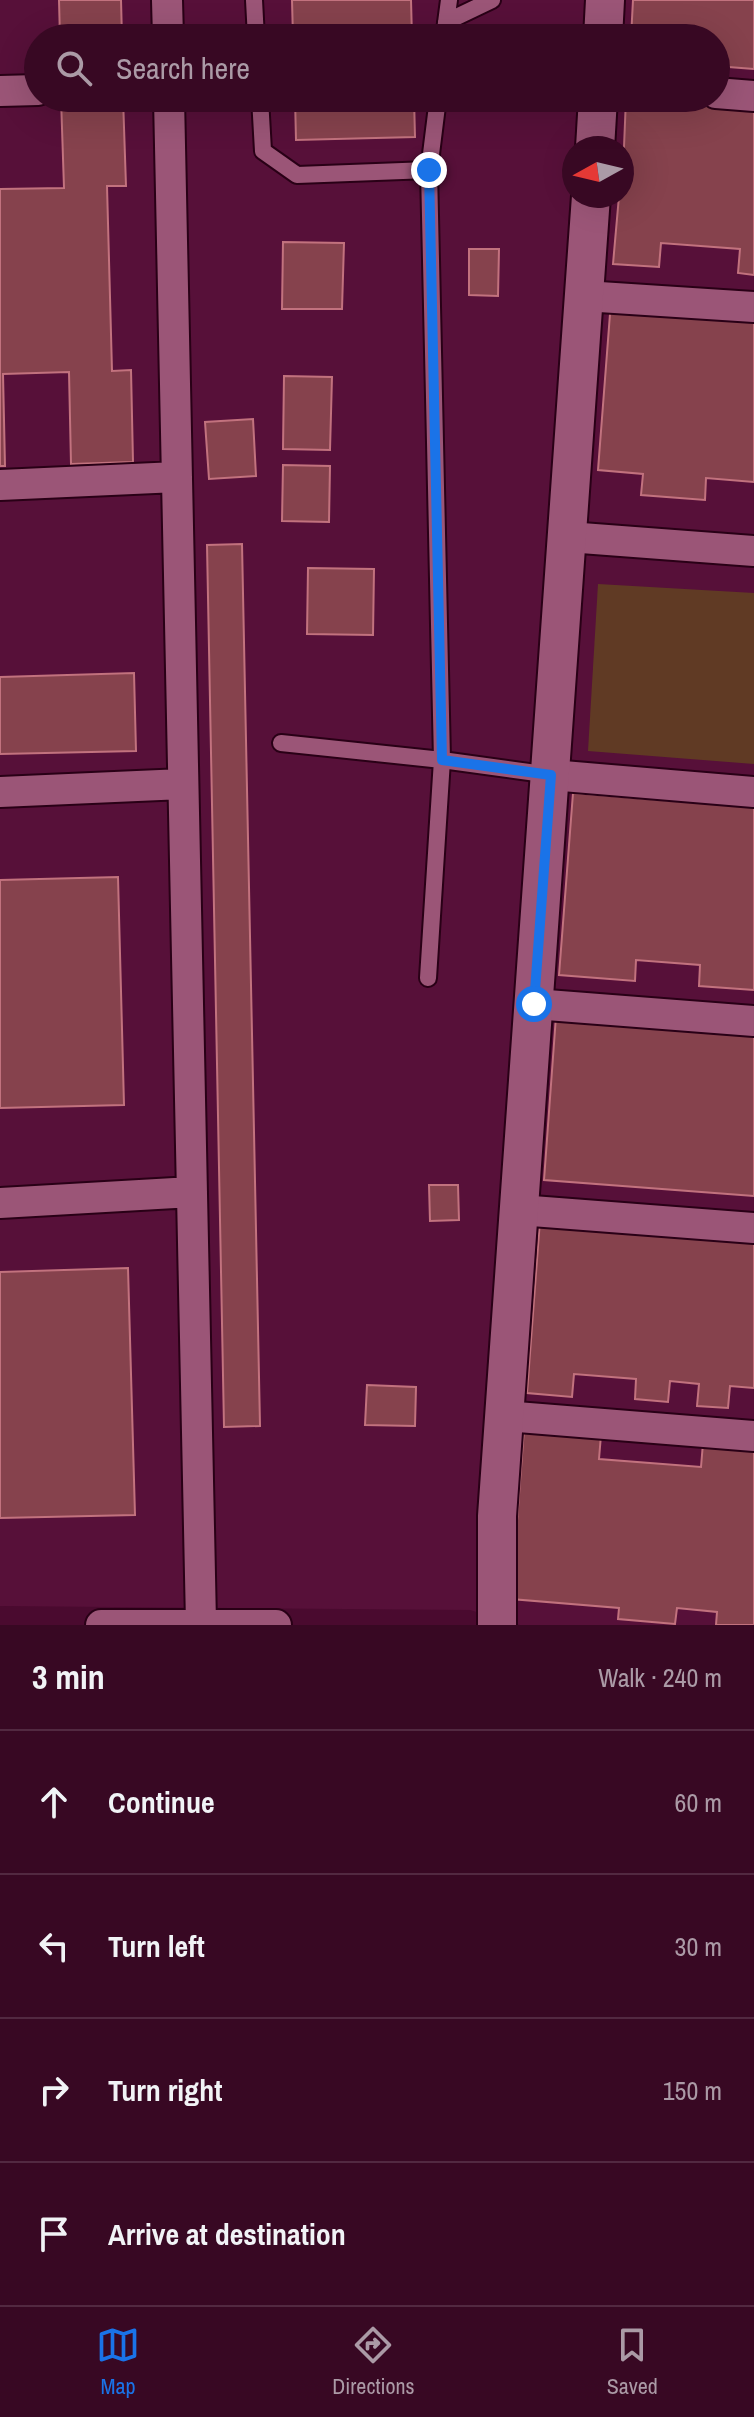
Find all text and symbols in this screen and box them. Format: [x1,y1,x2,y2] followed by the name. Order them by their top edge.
[24,24,730,112] search box
[52,46,96,90] icon: search
[116,48,250,88] text: Search here
[562,136,634,208] north arrow
[411,152,447,188] route end
[516,986,552,1022] route start
[32,1654,105,1700] text: 3 min
[598,1660,722,1695] text: Walk · 240 m
[32,1780,76,1824] icon: ahead
[108,1782,215,1822] text: Continue
[675,1785,722,1820] text: 60 m
[32,1924,76,1968] icon: left
[108,1926,205,1966] text: Turn left
[675,1929,722,1964] text: 30 m
[32,2068,76,2112] icon: right
[108,2070,222,2110] text: Turn right
[663,2073,722,2108] text: 150 m
[32,2212,76,2256] icon: arrive
[108,2214,346,2254] text: Arrive at destination
[96,2323,140,2401] tab: Map
[332,2323,415,2401] tab: Directions
[607,2323,658,2401] tab: Saved

